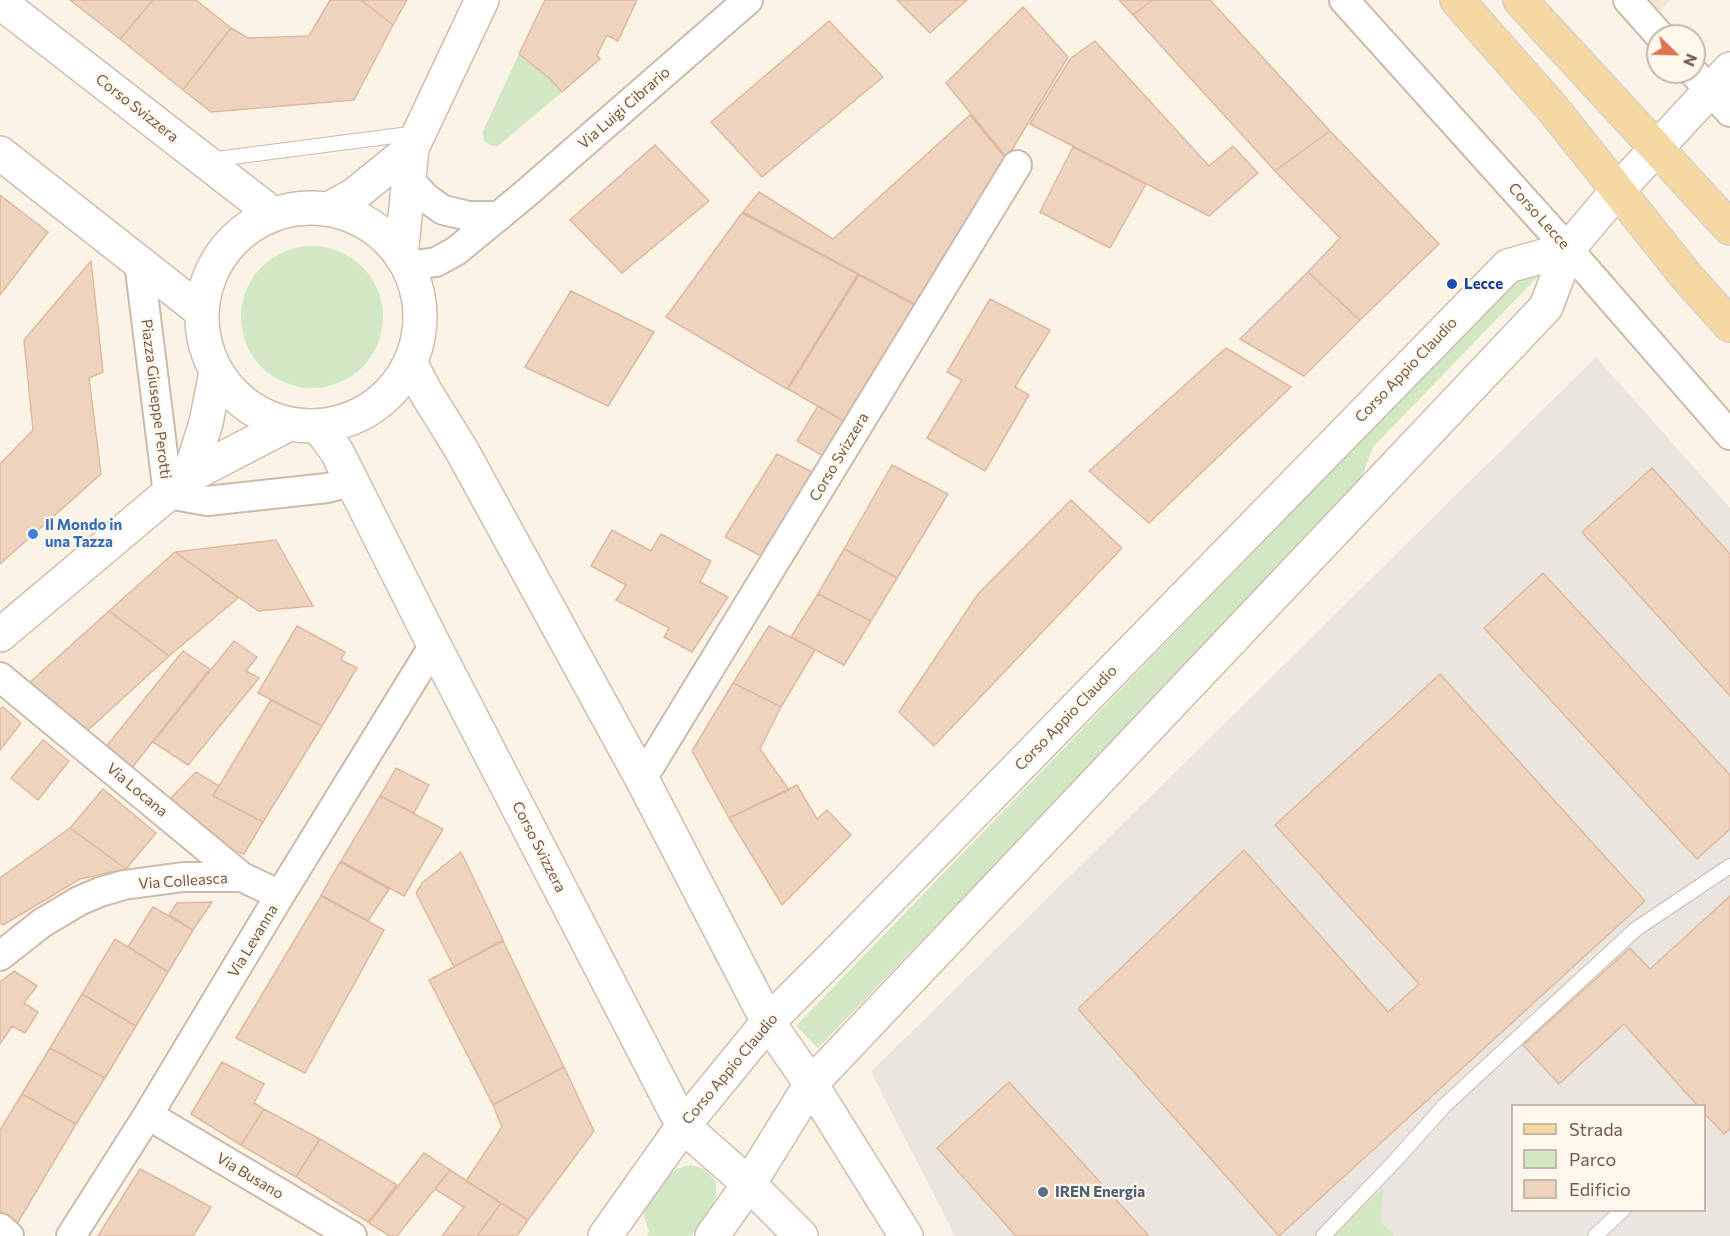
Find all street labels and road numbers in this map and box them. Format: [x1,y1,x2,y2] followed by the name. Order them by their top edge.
[574,63,674,153] street label: Via Luigi Cibrario
[92,70,182,146] street label: Corso Svizzera
[1505,179,1573,253] street label: Corso Lecce
[1351,314,1461,426] street label: Corso Appio Claudio
[137,318,175,480] street label: Piazza Giuseppe Perotti
[806,409,872,505] street label: Corso Svizzera
[1011,662,1121,774] street label: Corso Appio Claudio
[103,759,171,821] street label: Via Locana
[508,798,570,896] street label: Corso Svizzera
[138,869,228,893] street label: Via Colleasca
[224,901,282,981] street label: Via Levanna
[678,1010,782,1128] street label: Corso Appio Claudio
[213,1149,287,1203] street label: Via Busano

